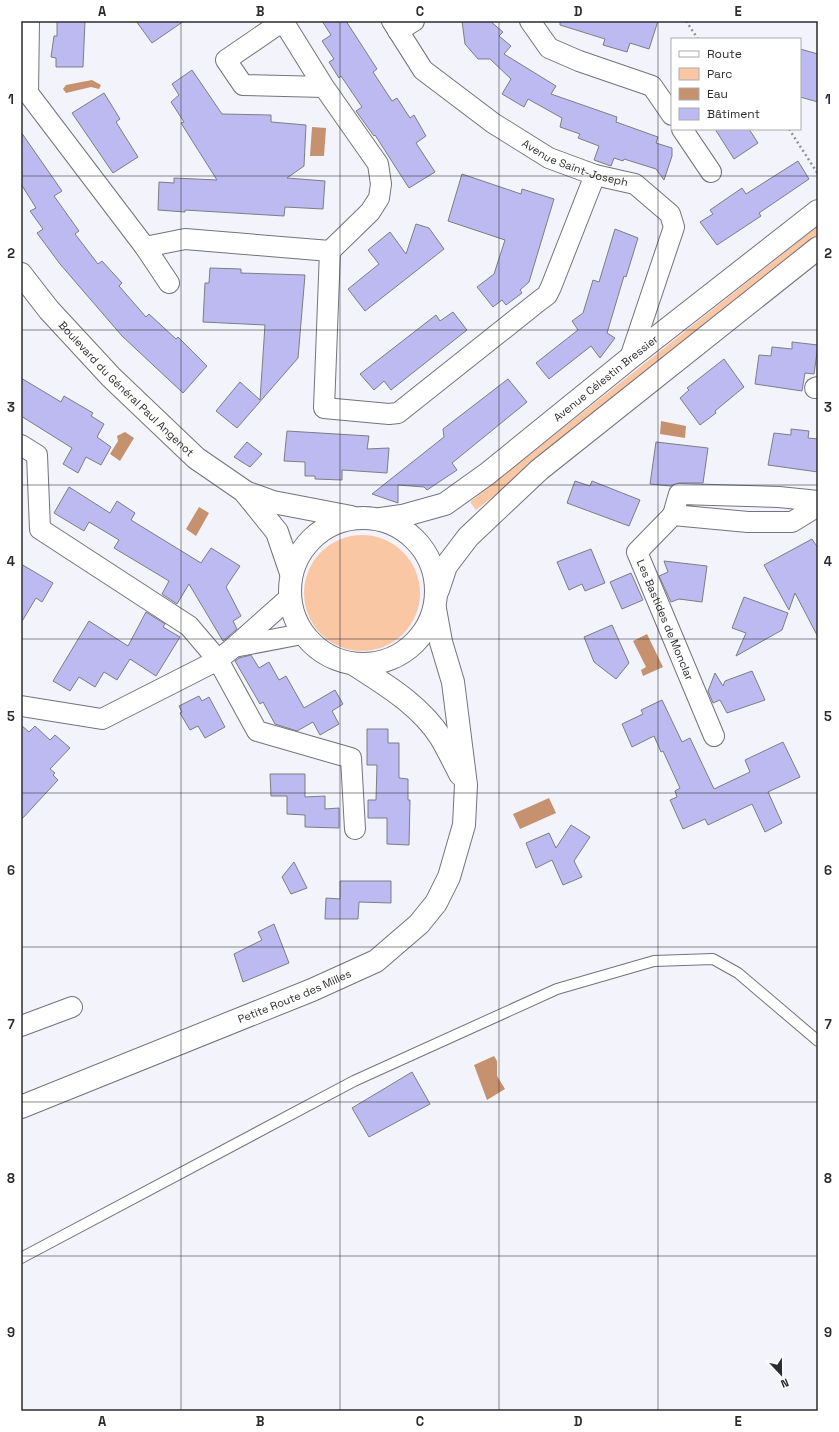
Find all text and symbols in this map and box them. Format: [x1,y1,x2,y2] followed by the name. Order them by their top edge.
[98,3,107,20] text: A
[256,3,265,20] text: B
[416,3,424,20] text: C
[574,3,583,20] text: D
[734,3,742,20] text: E
[671,38,801,130] legend
[707,46,742,62] text: Route
[707,66,732,82] text: Parc
[707,86,728,102] text: Eau
[8,91,14,108] text: 1
[825,91,831,108] text: 1
[707,106,760,122] text: Bâtiment
[519,136,629,189] street label: Avenue Saint-Joseph
[7,245,15,262] text: 2
[824,245,832,262] text: 2
[56,318,197,459] street label: Boulevard du Général Paul Angenot
[550,332,661,424] street label: Avenue Célestin Bressier
[7,399,15,416] text: 3
[824,399,832,416] text: 3
[7,553,15,570] text: 4
[824,553,832,570] text: 4
[634,557,697,682] street label: Les Bastides de Monclar
[7,708,15,725] text: 5
[824,708,832,725] text: 5
[7,862,15,879] text: 6
[824,862,832,879] text: 6
[236,966,353,1026] street label: Petite Route des Milles
[7,1016,15,1033] text: 7
[824,1016,832,1033] text: 7
[7,1170,15,1187] text: 8
[824,1170,832,1187] text: 8
[7,1324,15,1341] text: 9
[824,1324,832,1341] text: 9
[761,1354,801,1394] north arrow
[779,1375,791,1391] text: N
[98,1413,107,1430] text: A
[256,1413,265,1430] text: B
[416,1413,424,1430] text: C
[574,1413,583,1430] text: D
[734,1413,742,1430] text: E

